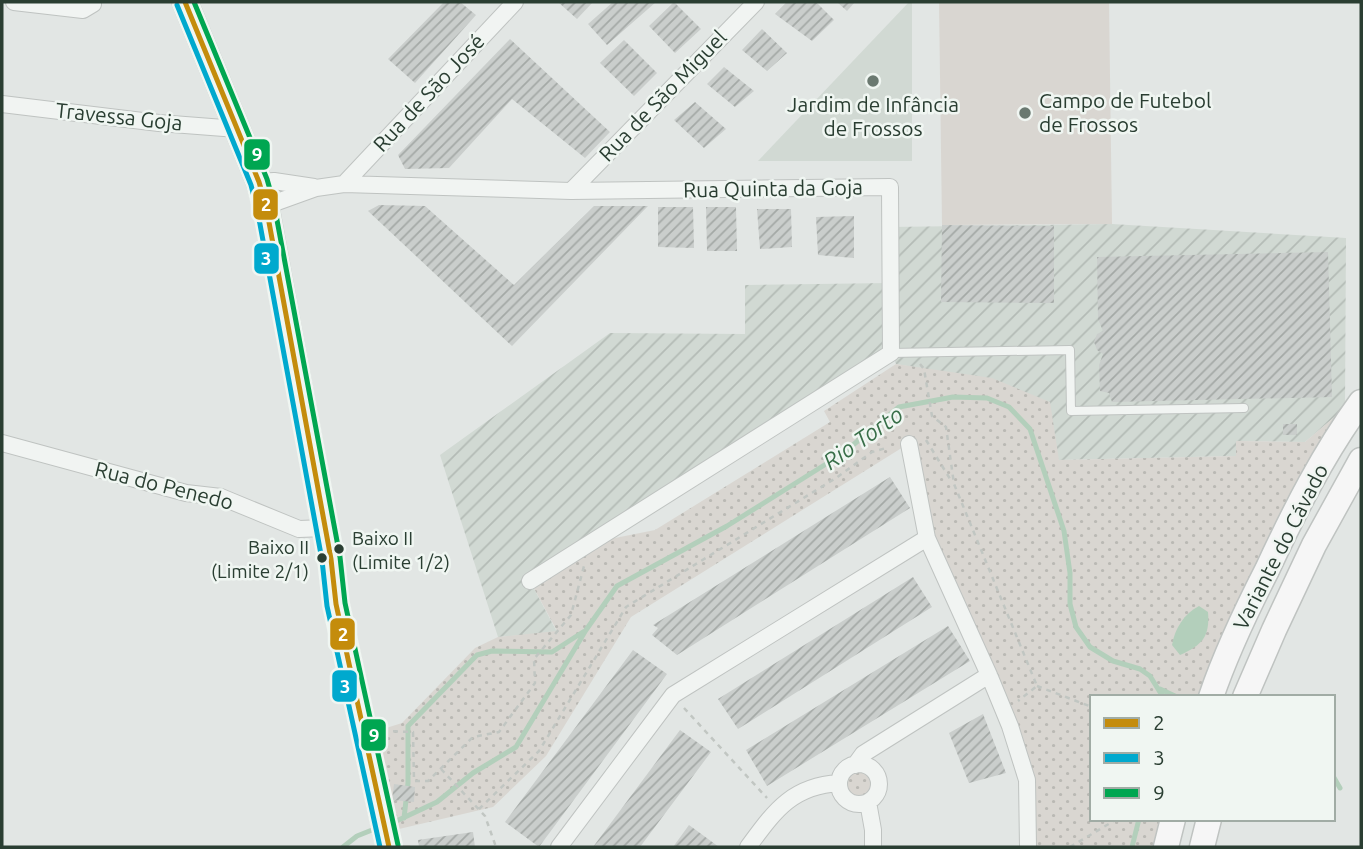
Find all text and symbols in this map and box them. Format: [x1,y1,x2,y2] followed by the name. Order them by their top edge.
[594,25,731,166] street label: Rua de São Miguel
[368,29,489,156] street label: Rua de São José
[865,73,881,89] marker: Jardim de Infância de Frossos
[1039,88,1211,136] place label: Campo de Futebol de Frossos
[787,92,959,140] place label: Jardim de Infância de Frossos
[54,97,184,135] street label: Travessa Goja
[1017,105,1033,121] marker: Campo de Futebol de Frossos
[243,138,271,171] line badge: 9
[252,143,262,165] text: 9
[683,174,863,202] street label: Rua Quinta da Goja
[252,188,279,221] line badge: 2
[261,193,271,215] text: 2
[253,242,280,275] line badge: 3
[261,247,271,269] text: 3
[818,401,907,474] water label: Rio Torto
[92,456,236,514] street label: Rua do Penedo
[1228,460,1332,633] street label: Variante do Cávado
[352,527,450,573] place label: Baixo II (Limite 1/2)
[211,536,309,582] place label: Baixo II (Limite 2/1)
[332,542,346,556] marker: Baixo II (Limite 1/2)
[315,551,329,565] marker: Baixo II (Limite 2/1)
[329,617,356,651] line badge: 2
[338,623,348,645] text: 2
[331,669,358,703] line badge: 3
[340,675,350,697] text: 3
[1090,695,1335,821] legend
[1153,710,1165,734] text: 2
[360,718,387,752] line badge: 9
[369,724,379,746] text: 9
[1153,745,1165,769] text: 3
[1153,780,1165,804] text: 9

